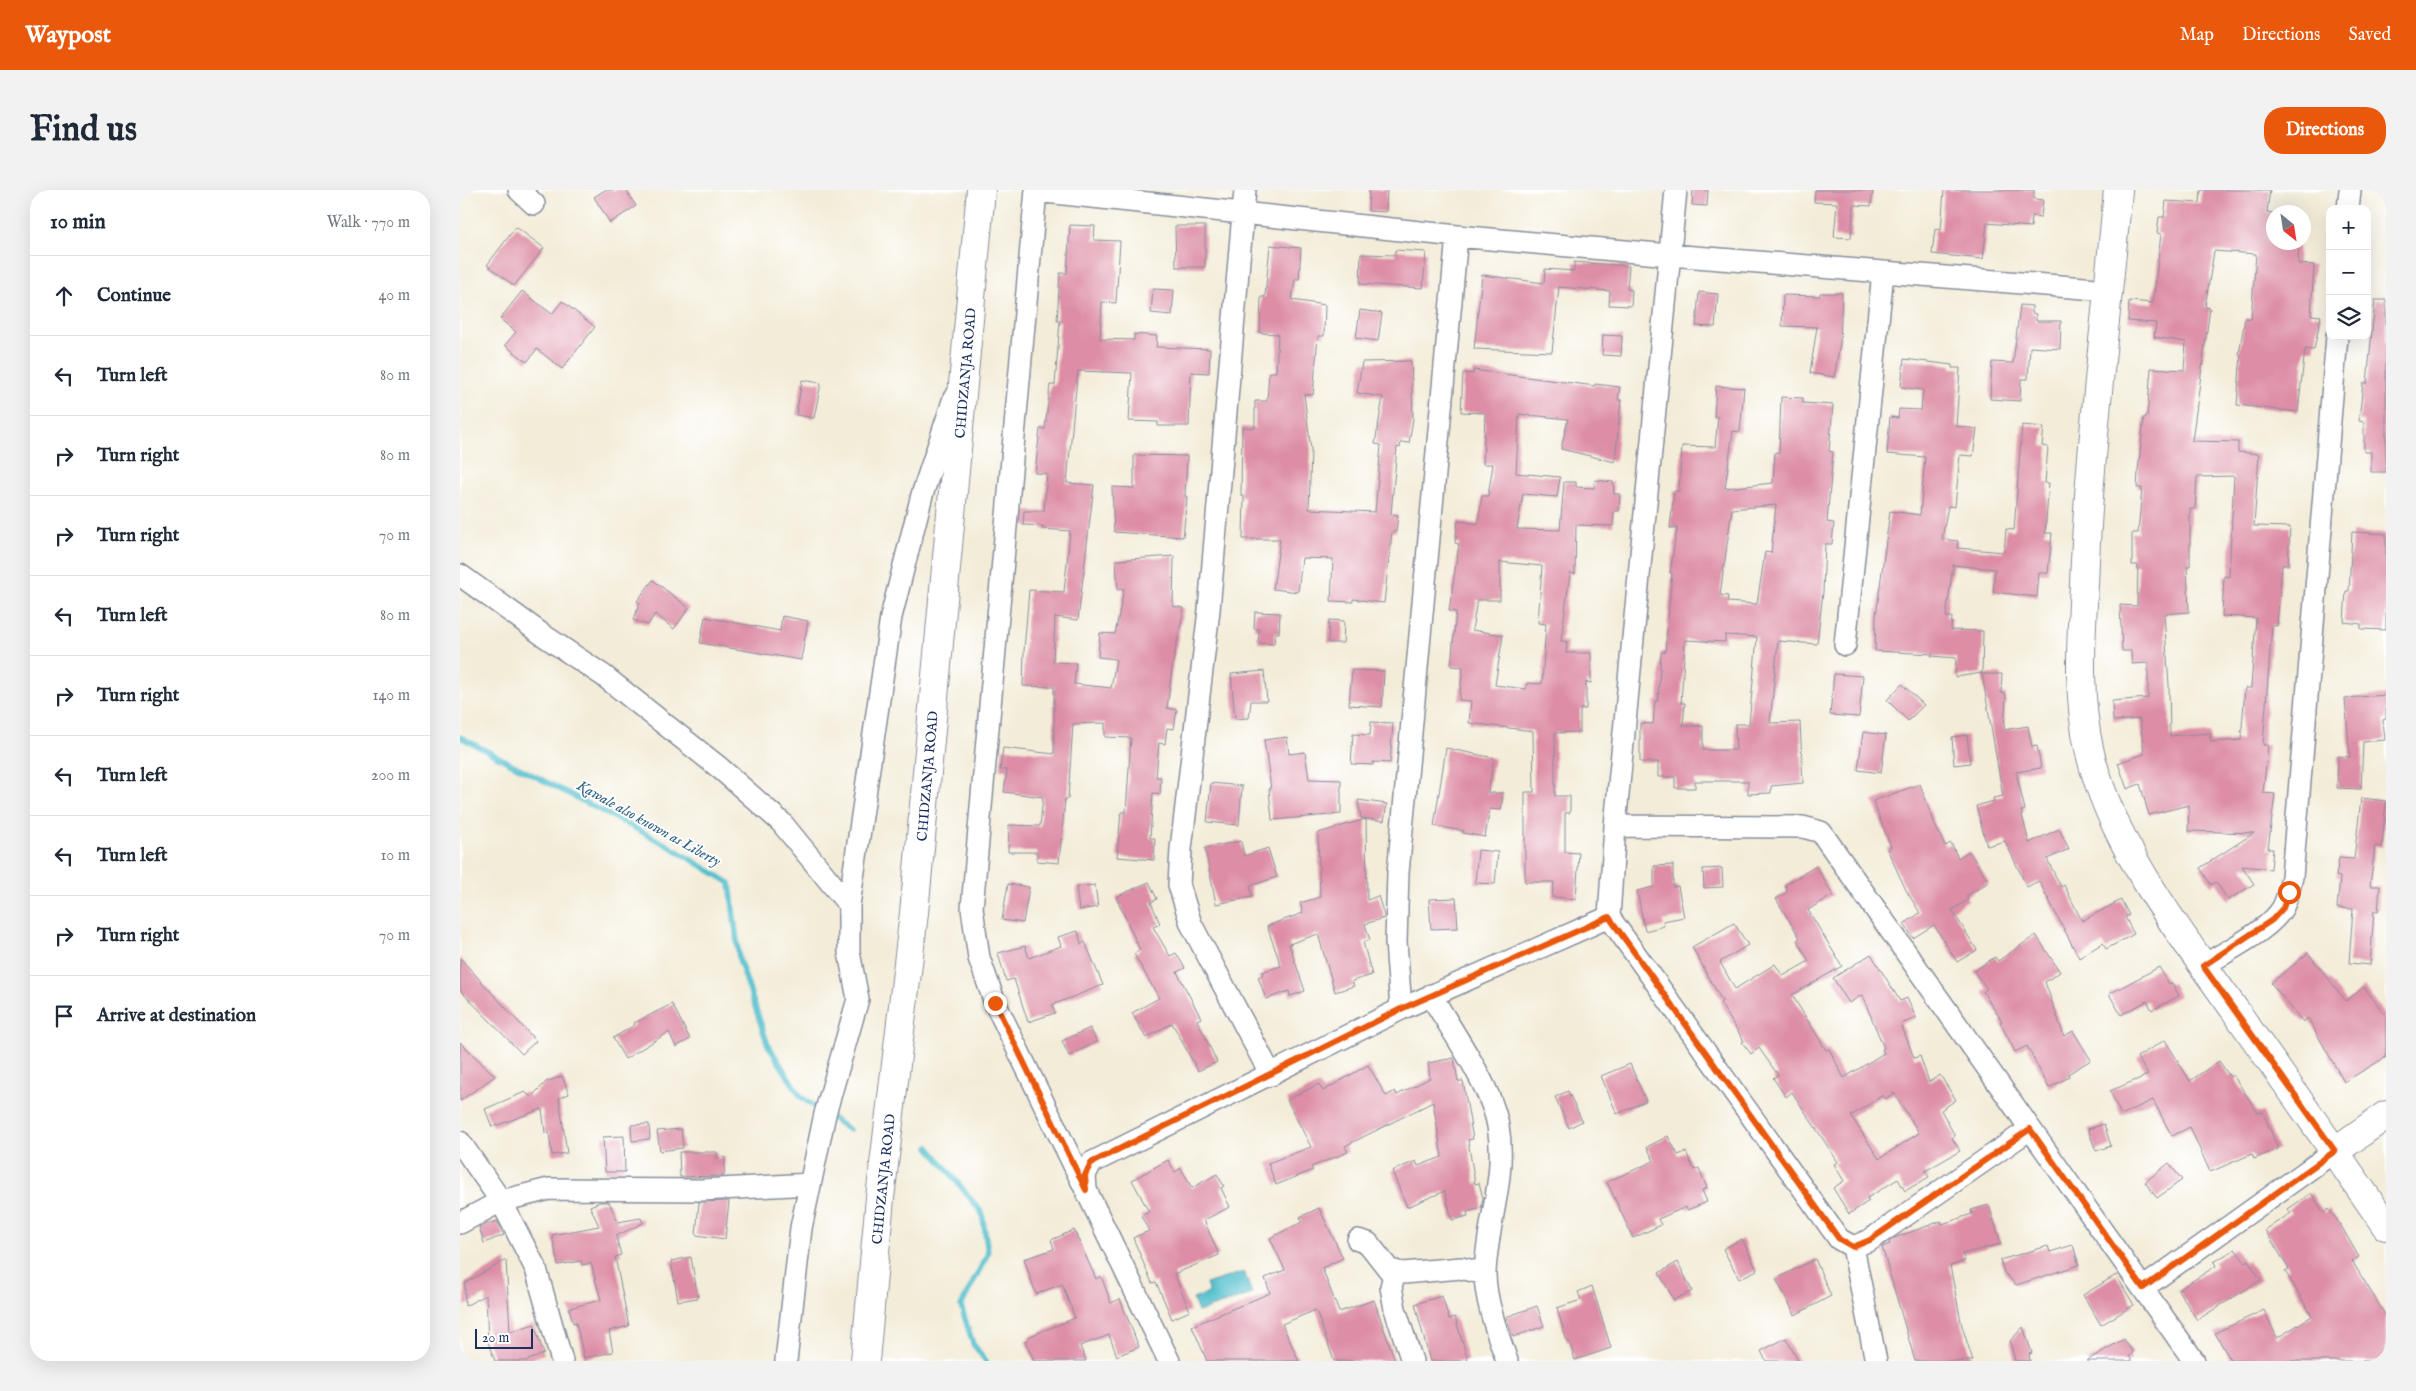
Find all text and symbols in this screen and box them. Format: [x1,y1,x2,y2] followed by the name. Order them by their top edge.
[25,20,111,51] text: Waypost
[2180,24,2214,47] text: Map
[2242,24,2320,47] text: Directions
[2348,24,2391,47] text: Saved
[2264,107,2386,154] button: Directions
[30,108,137,153] text: Find us
[2266,205,2311,250] north arrow
[2326,205,2371,340] map controls
[2326,205,2371,250] button: +
[50,209,106,236] text: 10 min
[327,213,410,233] text: Walk · 770 m
[2326,250,2371,295] button: −
[50,282,78,310] icon: ahead
[97,284,171,308] text: Continue
[378,286,410,306] text: 40 m
[2326,295,2371,340] button: layers
[951,307,981,439] street label: CHIDZANJA ROAD
[50,362,78,390] icon: left
[97,364,168,388] text: Turn left
[380,366,410,386] text: 80 m
[50,442,78,470] icon: right
[97,444,179,468] text: Turn right
[380,446,410,466] text: 80 m
[50,522,78,550] icon: right
[97,524,179,548] text: Turn right
[379,526,410,546] text: 70 m
[50,602,78,630] icon: left
[97,604,168,628] text: Turn left
[380,606,410,626] text: 80 m
[50,682,78,710] icon: right
[97,684,179,708] text: Turn right
[372,686,410,706] text: 140 m
[913,710,943,842] street label: CHIDZANJA ROAD
[50,762,78,790] icon: left
[97,764,168,788] text: Turn left
[371,766,410,786] text: 200 m
[573,776,724,871] water label: Kawale also known as Liberty
[50,842,78,870] icon: left
[97,844,168,868] text: Turn left
[380,846,410,866] text: 10 m
[2278,881,2301,904] route start
[50,922,78,950] icon: right
[97,924,179,948] text: Turn right
[379,926,410,946] text: 70 m
[984,992,1007,1015] route end
[50,1002,78,1030] icon: arrive
[97,1004,256,1028] text: Arrive at destination
[868,1113,900,1245] street label: CHIDZANJA ROAD
[475,1326,532,1349] scale bar
[482,1329,509,1347] text: 20 m

